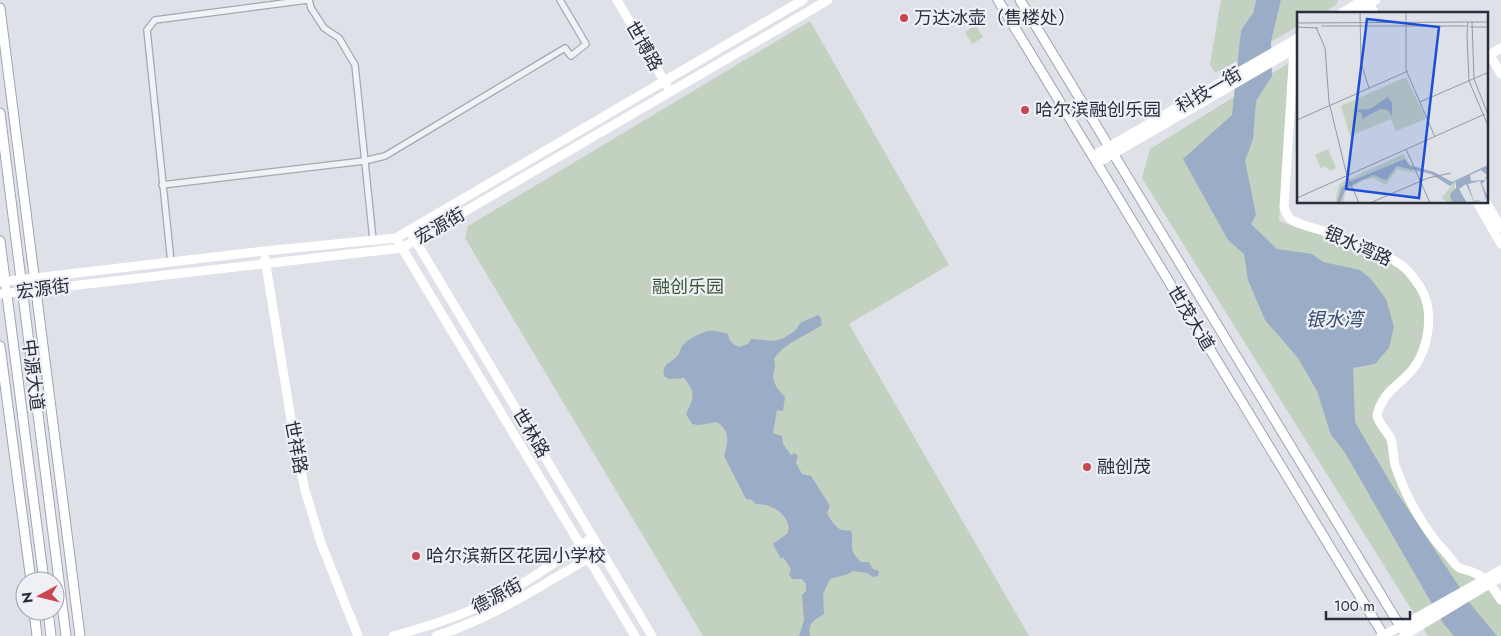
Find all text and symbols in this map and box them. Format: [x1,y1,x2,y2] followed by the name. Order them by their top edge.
[914,5,1076,31] place label: 万达冰壶（售楼处）
[898,12,910,24] marker: 万达冰壶（售楼处）
[1297,12,1488,204] inset map
[619,16,669,76] street label: 世博路
[1171,61,1247,119] street label: 科技一街
[1035,97,1161,123] place label: 哈尔滨融创乐园
[1019,104,1031,116] marker: 哈尔滨融创乐园
[410,201,470,251] street label: 宏源街
[1320,219,1396,273] street label: 银水湾路
[15,273,71,305] street label: 宏源街
[652,274,724,300] park label: 融创乐园
[1161,280,1221,356] street label: 世茂大道
[1305,306,1365,333] water label: 银水湾
[16,338,50,412] street label: 中源大道
[506,403,556,463] street label: 世林路
[278,418,314,476] street label: 世祥路
[1097,454,1151,480] place label: 融创茂
[1081,461,1093,473] marker: 融创茂
[426,543,606,569] place label: 哈尔滨新区花园小学校
[410,550,422,562] marker: 哈尔滨新区花园小学校
[15,571,65,621] north arrow
[467,572,527,620] street label: 德源街
[1326,588,1410,620] scale bar
[16,591,38,604] text: N
[1334,595,1375,617] text: 100 m

